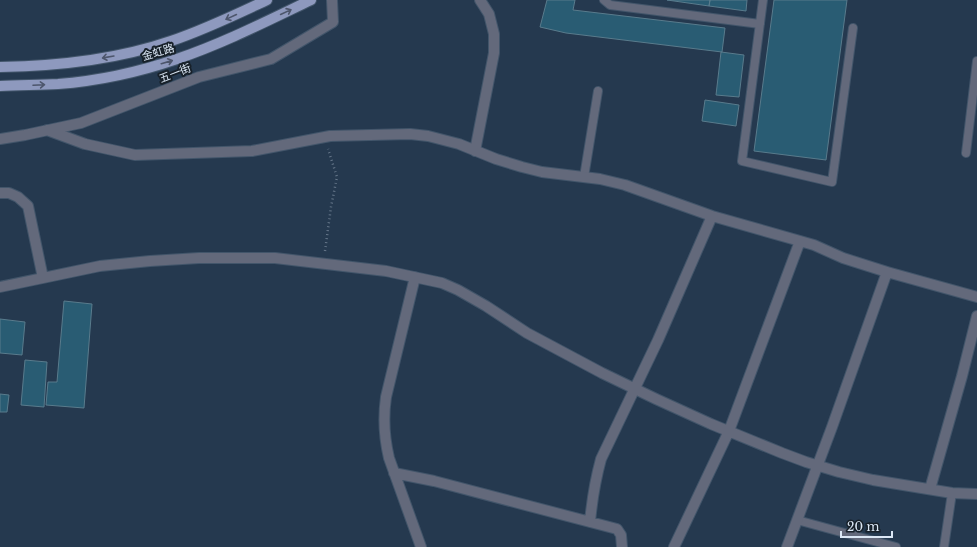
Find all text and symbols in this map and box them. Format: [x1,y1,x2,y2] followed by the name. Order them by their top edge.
[280,8,292,15] one-way arrow
[226,14,238,21] one-way arrow
[140,41,176,63] street label: 金虹路
[102,53,115,61] one-way arrow
[160,58,173,65] one-way arrow
[157,61,193,85] street label: 五一街
[32,81,45,88] one-way arrow
[841,513,892,539] scale bar
[847,519,879,534] text: 20 m

